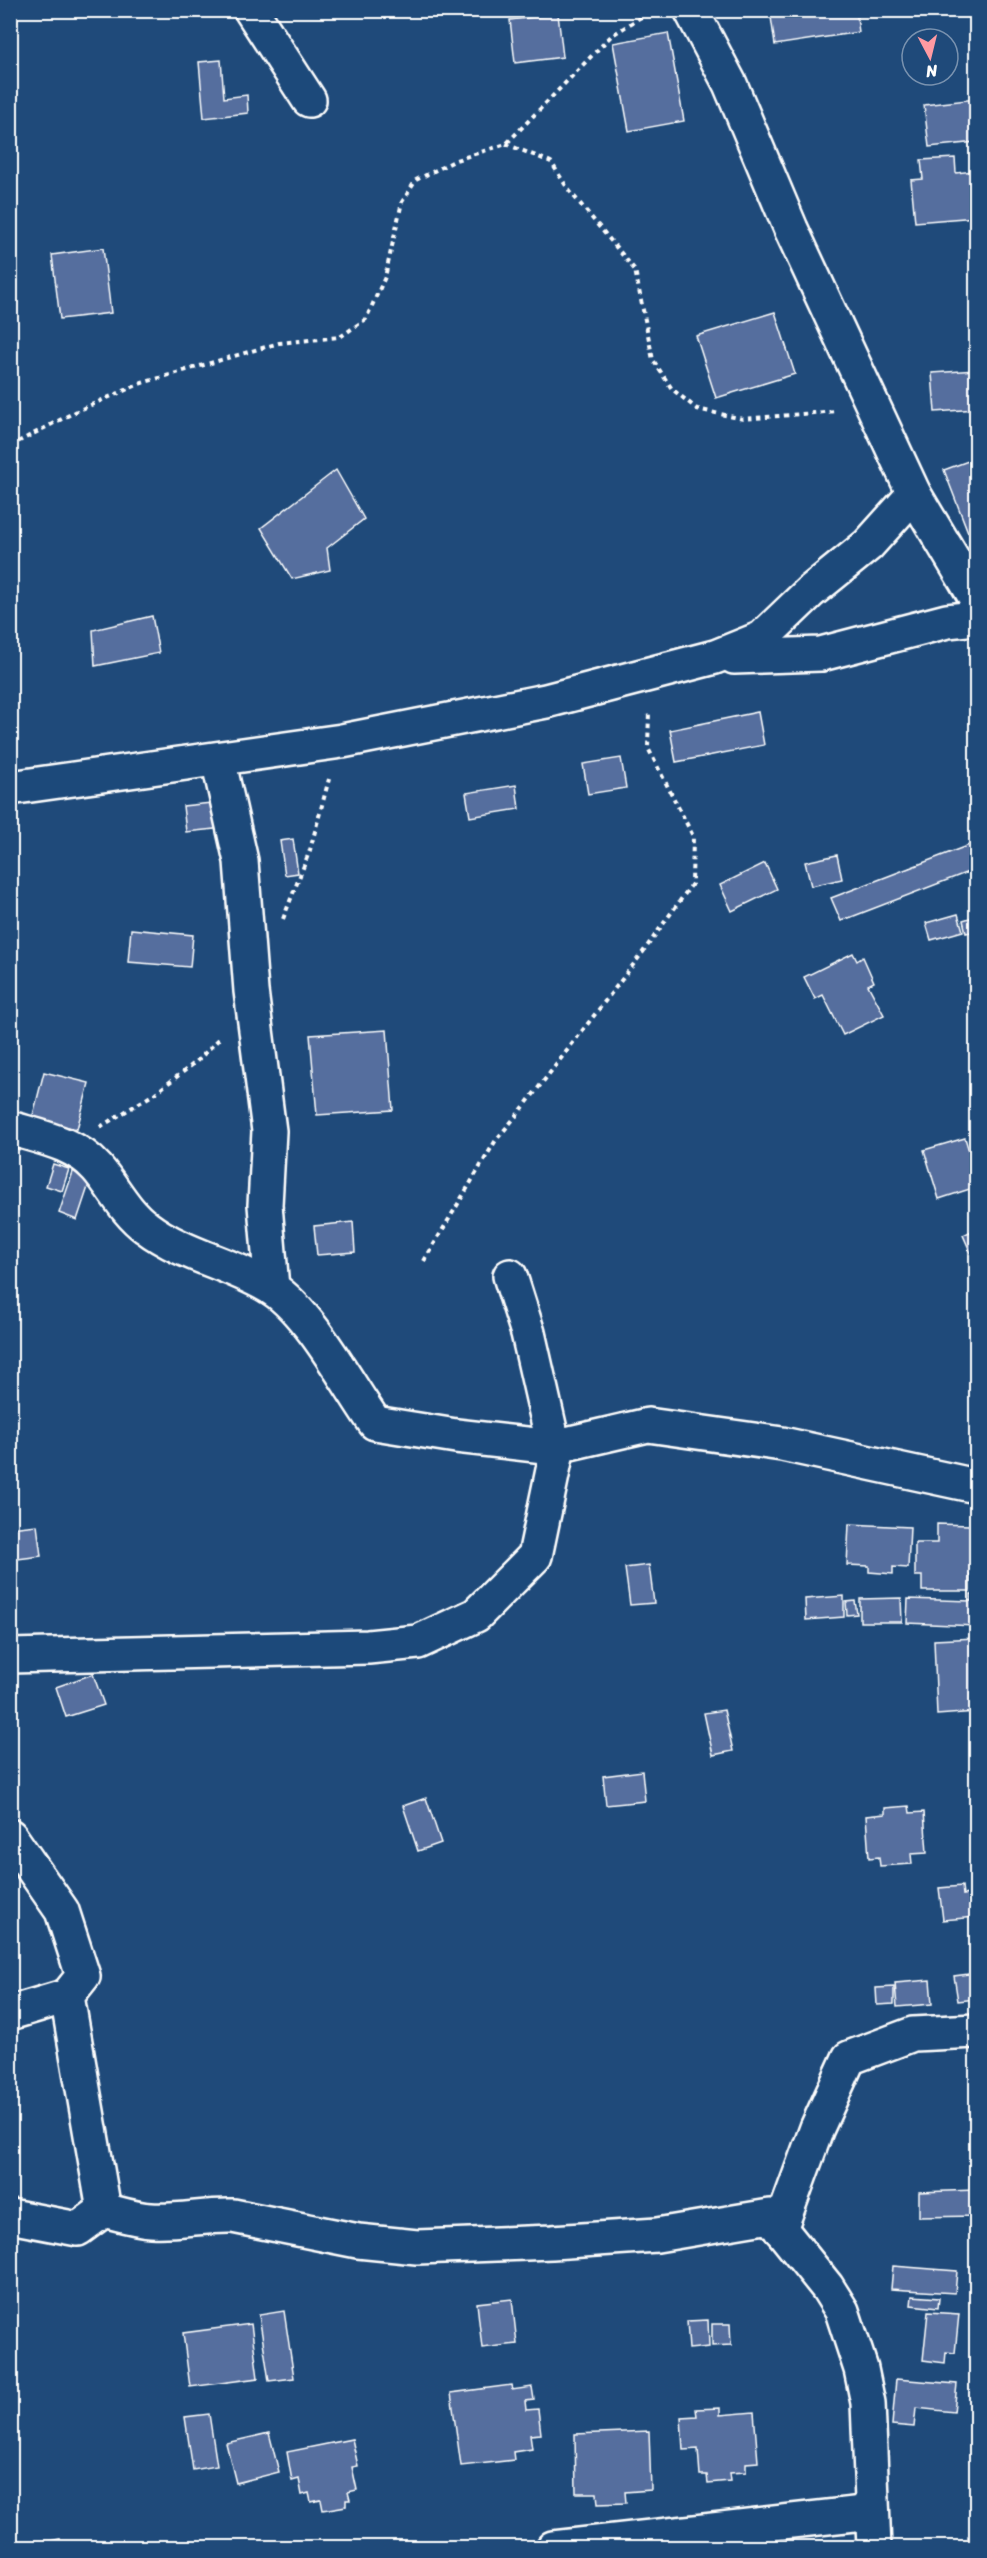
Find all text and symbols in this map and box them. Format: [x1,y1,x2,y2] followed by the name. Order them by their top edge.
[900,27,960,87] north arrow
[924,56,940,87] text: N

